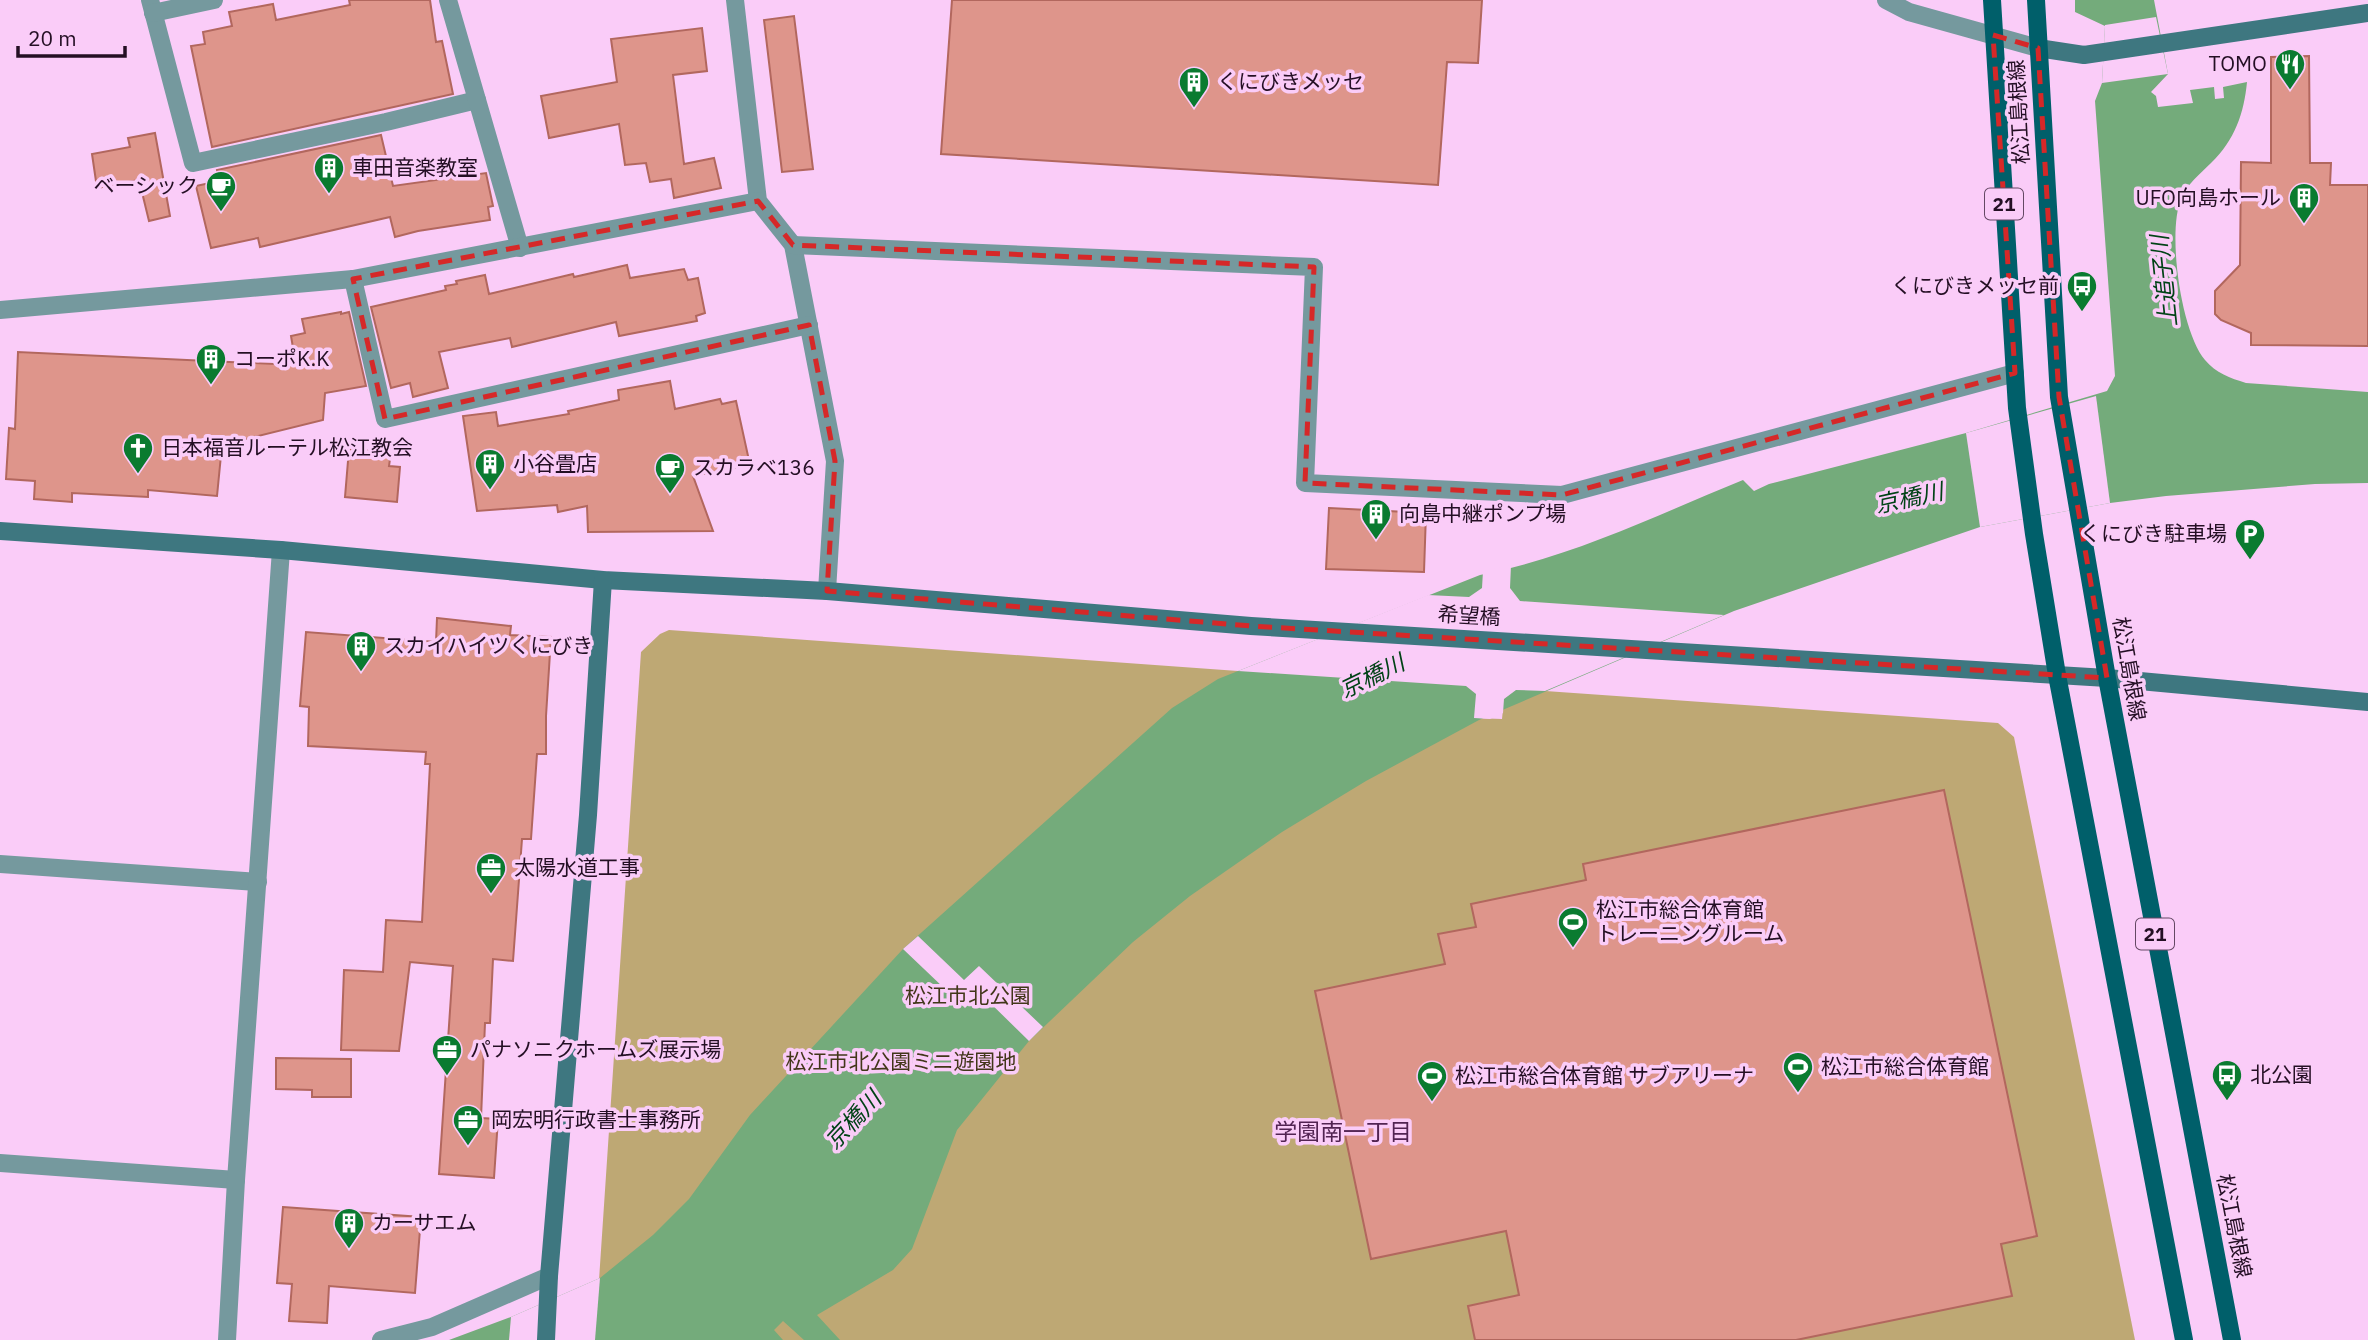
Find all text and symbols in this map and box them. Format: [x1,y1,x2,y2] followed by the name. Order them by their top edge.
[18,14,124,58] scale bar
[28,24,77,52] text: 20 m
[2273,47,2307,91] restaurant icon: TOMO
[2209,49,2267,77] place label: TOMO
[2001,59,2035,165] street label: 松江島根線
[1177,65,1211,109] building icon: くにびきメッセ
[1217,67,1364,95] place label: くにびきメッセ
[312,151,346,195] building icon: 車田音楽教室
[352,153,478,181] place label: 車田音楽教室
[204,169,238,213] cafe icon: ベーシック
[93,171,198,199] place label: ベーシック
[2287,181,2321,225] building icon: UFO向島ホール
[2136,183,2281,211] place label: UFO向島ホール
[1985,188,2023,220] road number: 21
[2143,231,2183,328] water label: 上追子川
[2065,269,2099,313] bus stop icon: くにびきメッセ前
[1891,271,2059,299] place label: くにびきメッセ前
[194,342,228,386] building icon: コーポK.K
[234,344,330,372] place label: コーポK.K
[121,431,155,475] church icon: 日本福音ルーテル松江教会
[161,433,413,461] place label: 日本福音ルーテル松江教会
[473,447,507,491] building icon: 小谷畳店
[513,449,597,477] place label: 小谷畳店
[653,451,687,495] cafe icon: スカラベ136
[693,453,815,481] place label: スカラベ136
[1872,475,1949,519] water label: 京橋川
[1359,497,1393,541] building icon: 向島中継ポンプ場
[1399,499,1566,527] place label: 向島中継ポンプ場
[2233,517,2267,561] parking icon: くにびき駐車場
[2080,519,2227,547] place label: くにびき駐車場
[1437,599,1501,631] street label: 希望橋
[2107,615,2153,723] street label: 松江島根線
[344,629,378,673] building icon: スカイハイツくにびき
[384,631,593,659] place label: スカイハイツくにびき
[1334,645,1412,704] water label: 京橋川
[474,851,508,895] office icon: 太陽水道工事
[514,853,640,881] place label: 太陽水道工事
[1596,895,1784,947] place label: 松江市総合体育館 トレーニングルーム
[1556,905,1590,949] sports icon: 松江市総合体育館 トレーニングルーム
[2136,918,2174,950] road number: 21
[905,981,1031,1009] park label: 松江市北公園
[430,1033,464,1077] office icon: パナソニクホームズ展示場
[470,1035,721,1063] place label: パナソニクホームズ展示場
[786,1047,1017,1075] park label: 松江市北公園ミニ遊園地
[1781,1050,1815,1094] sports icon: 松江市総合体育館
[1821,1052,1989,1080] place label: 松江市総合体育館
[2210,1058,2244,1102] bus stop icon: 北公園
[1415,1059,1449,1103] sports icon: 松江市総合体育館 サブアリーナ
[2250,1060,2313,1088] place label: 北公園
[1455,1061,1754,1089] place label: 松江市総合体育館 サブアリーナ
[818,1082,889,1155] water label: 京橋川
[451,1103,485,1147] office icon: 岡宏明行政書士事務所
[491,1105,701,1133] place label: 岡宏明行政書士事務所
[1274,1116,1412,1146] district label: 学園南一丁目
[2211,1172,2259,1280] street label: 松江島根線
[332,1206,366,1250] building icon: カーサエム
[372,1208,477,1236] place label: カーサエム

